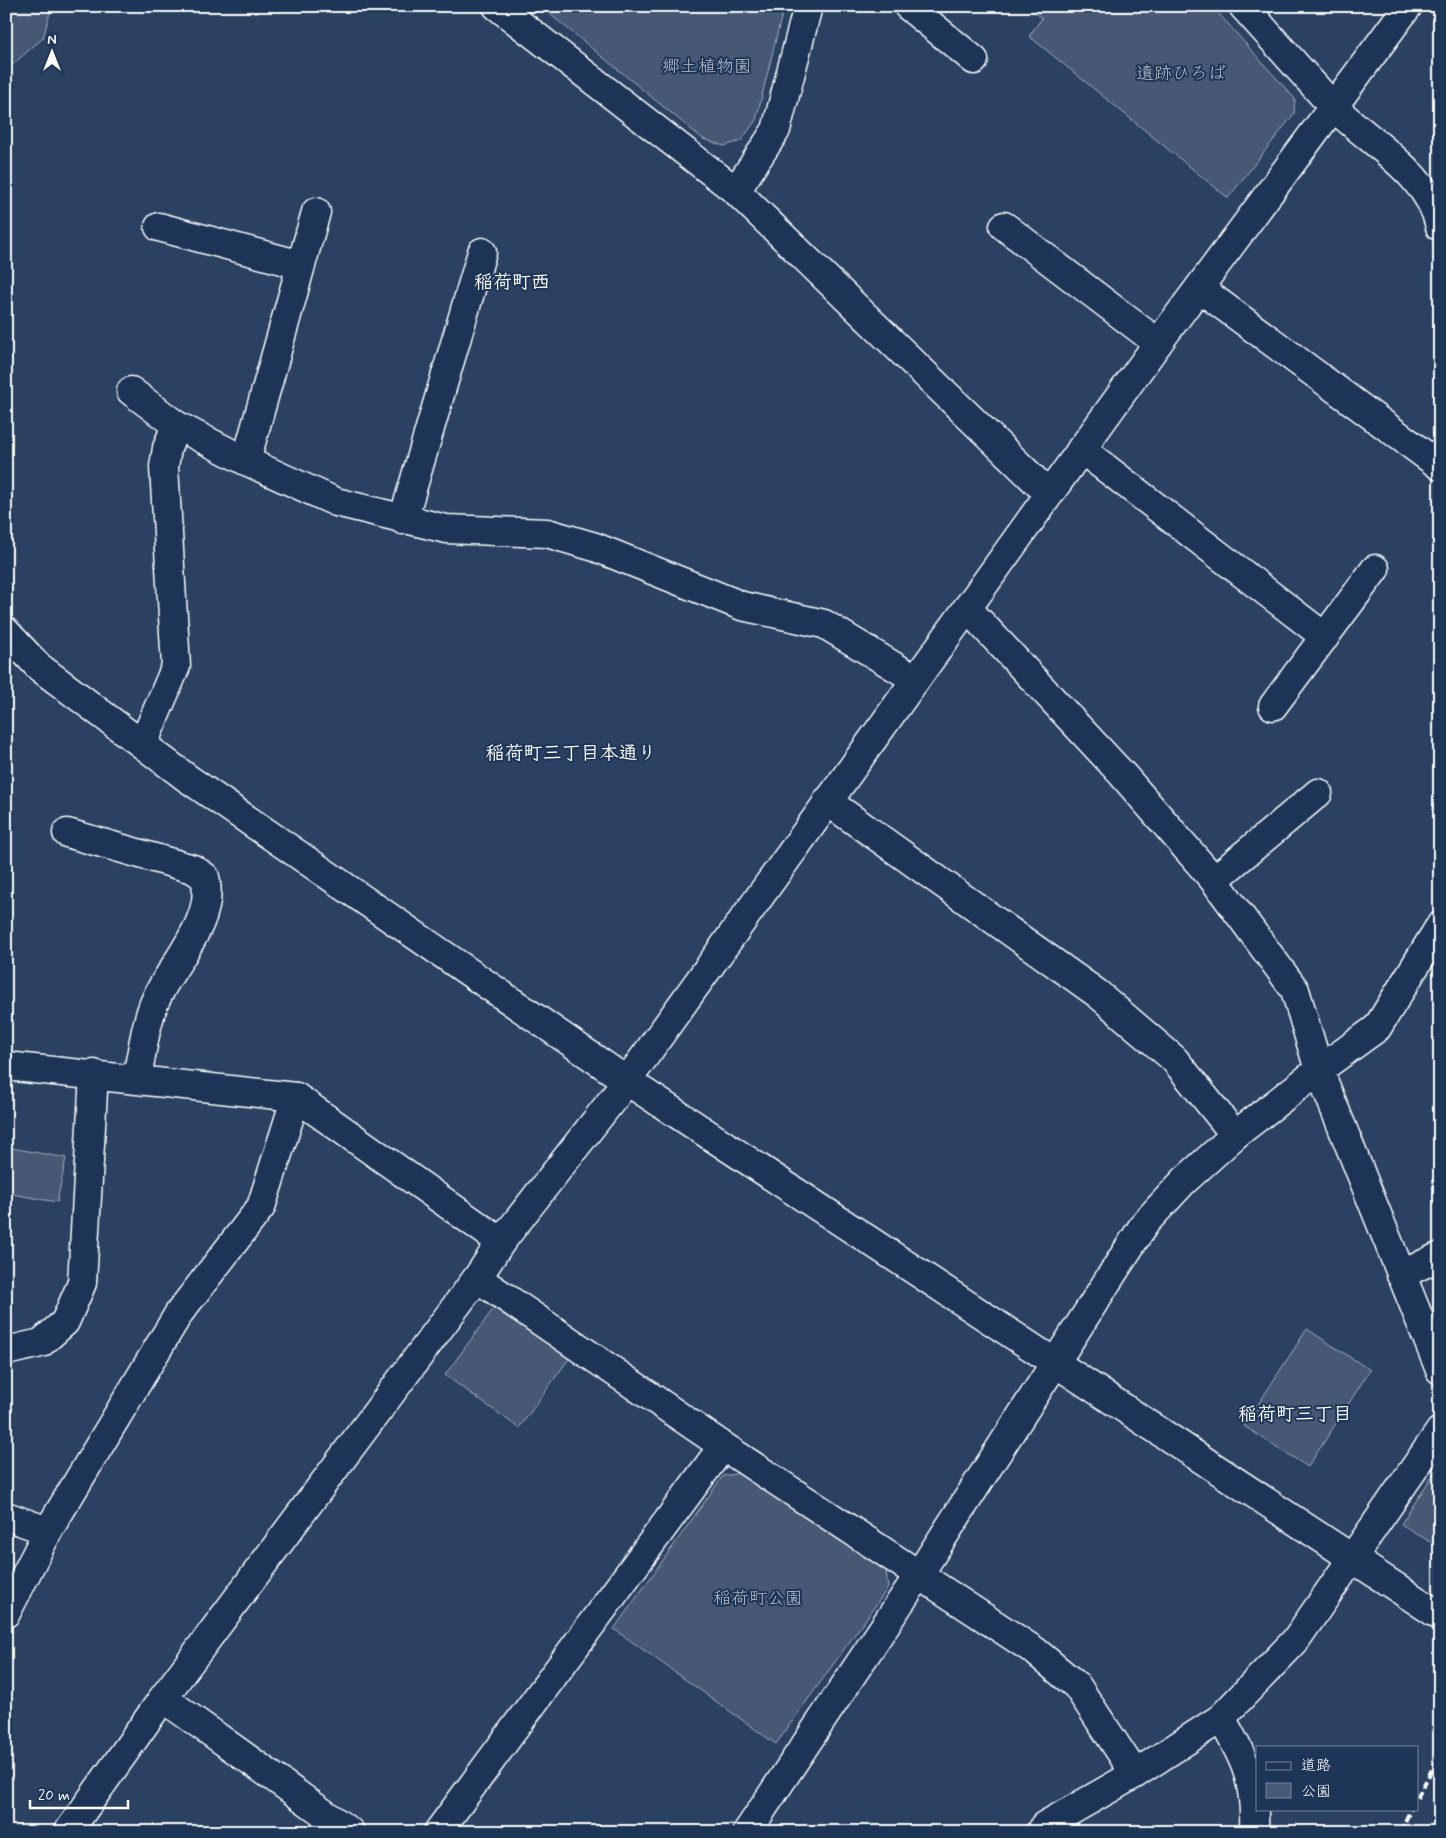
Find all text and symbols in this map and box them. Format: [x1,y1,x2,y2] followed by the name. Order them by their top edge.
[28,28,78,78] north arrow
[47,31,57,49] text: N
[662,55,752,79] park label: 郷土植物園
[1136,62,1226,86] park label: 遺跡ひろば
[474,270,550,295] district label: 稲荷町西
[485,741,657,766] district label: 稲荷町三丁目本通り
[1238,1402,1352,1427] district label: 稲荷町三丁目
[713,1587,803,1611] park label: 稲荷町公園
[1256,1746,1418,1810] legend
[1301,1756,1331,1776] text: 道路
[30,1778,128,1810] scale bar
[1301,1782,1331,1802] text: 公園
[38,1786,70,1806] text: 20 m

